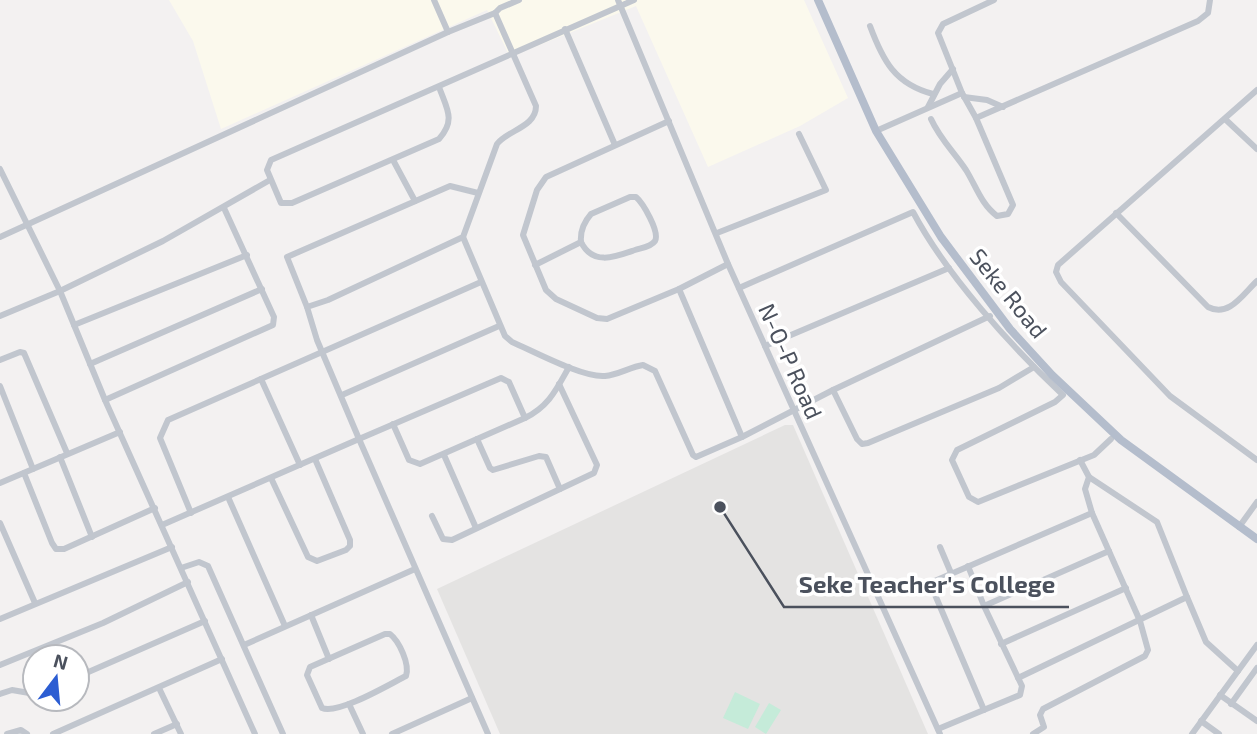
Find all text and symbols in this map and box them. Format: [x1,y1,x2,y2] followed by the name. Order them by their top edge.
[964,243,1054,343] street label: Seke Road
[753,299,829,423] street label: N-O-P Road
[784,562,1069,607] callout: Seke Teacher's College
[799,569,1055,598] text: Seke Teacher's College
[21,643,91,713] north arrow
[51,648,71,674] text: N

